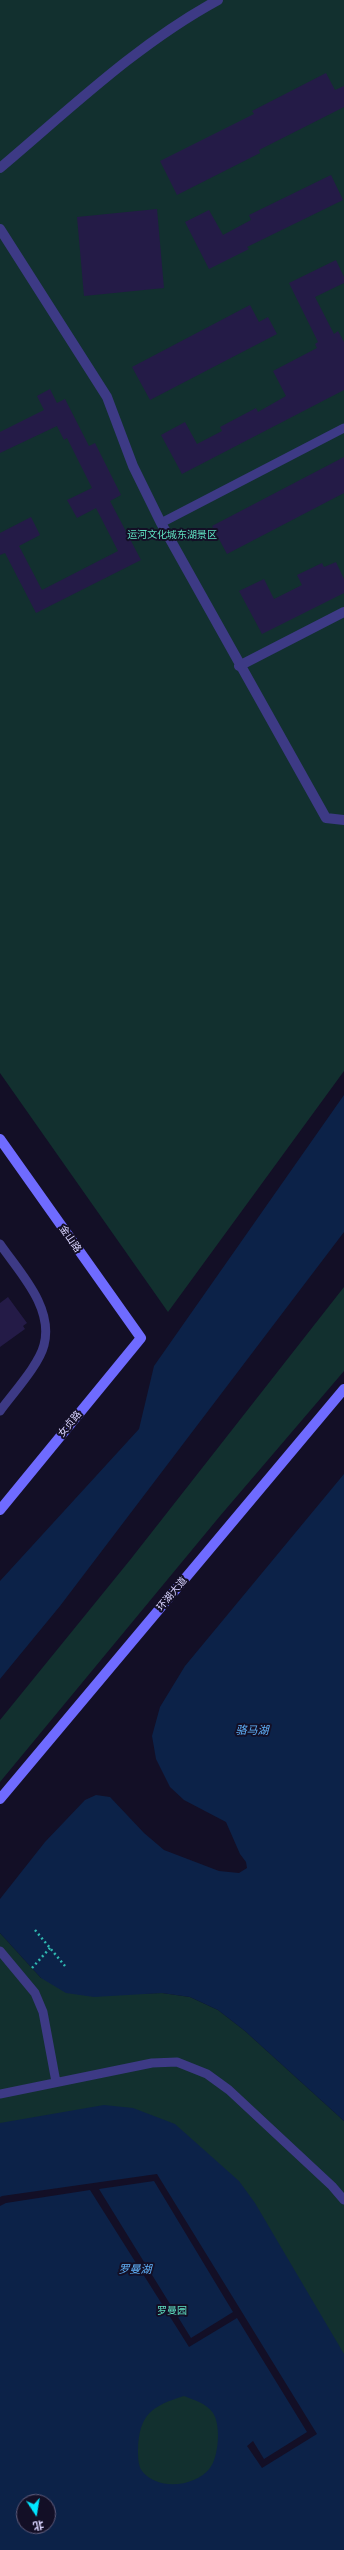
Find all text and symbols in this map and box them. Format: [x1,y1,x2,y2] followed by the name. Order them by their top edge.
[127,529,217,541] park label: 运河文化城东湖景区
[56,1223,84,1255] street label: 金山路
[56,1409,84,1439] street label: 女贞路
[155,1575,189,1613] street label: 环湖大道
[236,1724,268,1738] water label: 骆马湖
[119,2263,151,2277] water label: 罗曼湖
[157,2305,187,2317] park label: 罗曼园
[16,2494,56,2534] north arrow
[32,2518,45,2533] text: 北

